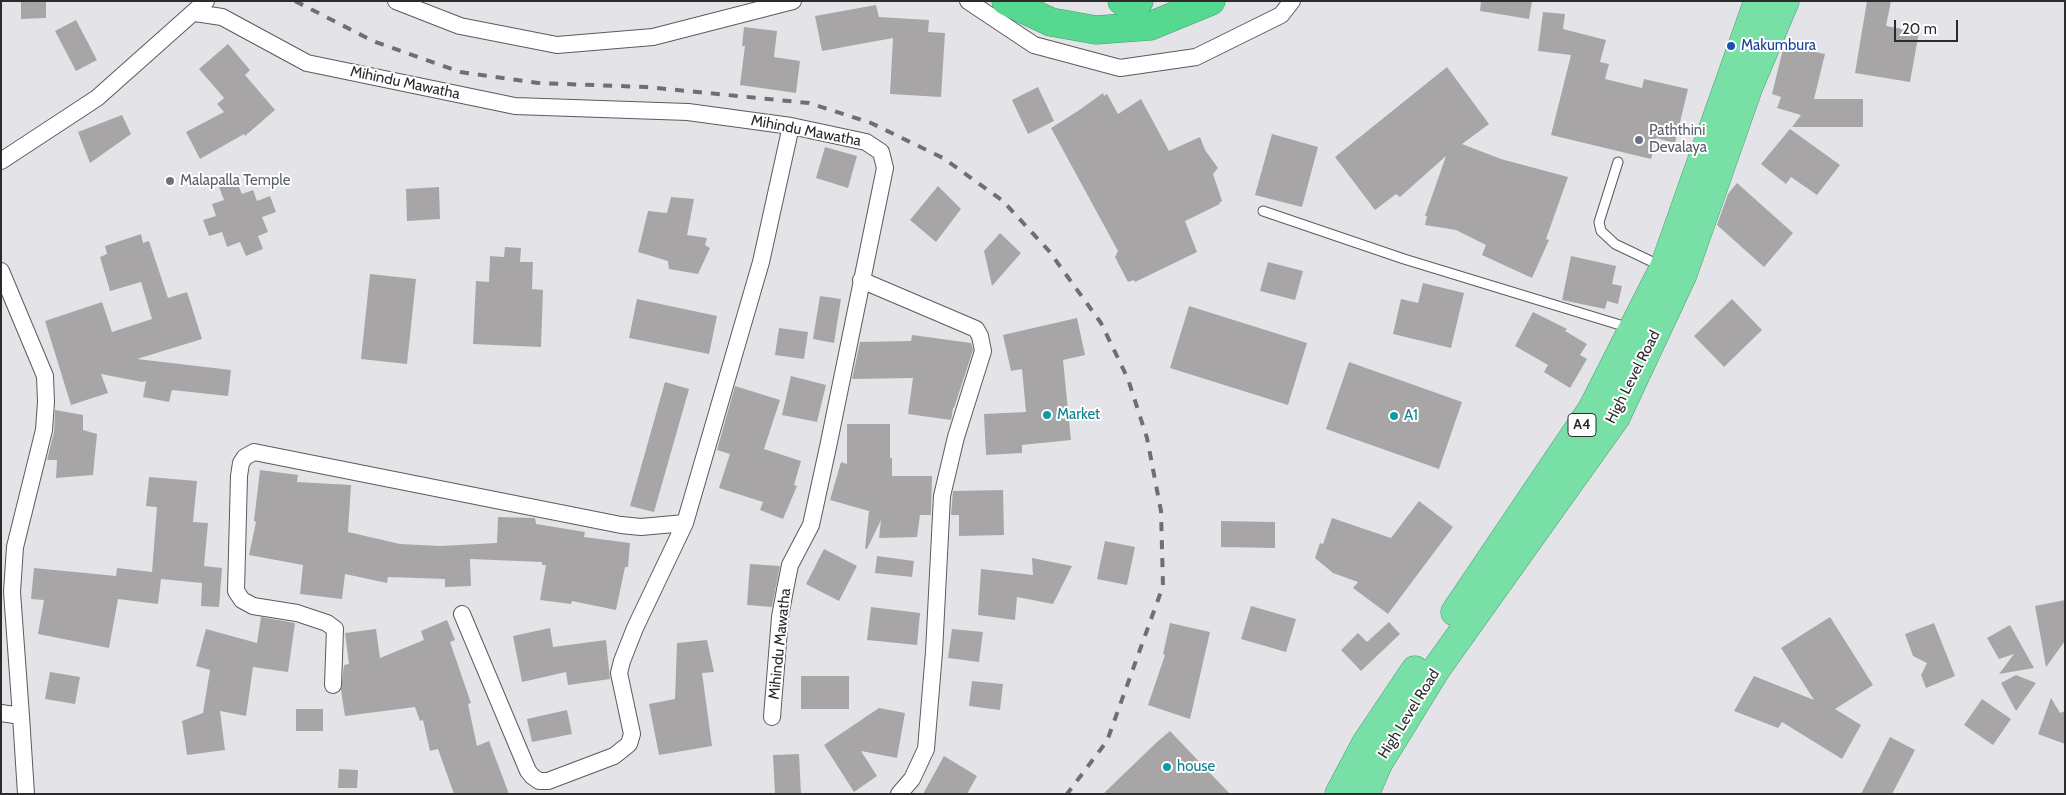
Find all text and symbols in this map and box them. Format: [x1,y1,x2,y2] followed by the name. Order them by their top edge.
[1896,10,1960,42] scale bar
[1902,20,1937,38] text: 20 m
[1741,37,1816,55] place label: Makumbura
[1725,40,1737,52] marker: Makumbura
[348,63,462,103] street label: Mihindu Mawatha
[749,111,863,151] street label: Mihindu Mawatha
[1649,122,1707,157] place label: Paththini Devalaya
[1633,134,1645,146] marker: Paththini Devalaya
[180,172,290,190] place label: Malapalla Temple
[164,175,176,187] marker: Malapalla Temple
[1602,327,1664,427] street label: High Level Road
[1057,406,1100,424] place label: Market
[1404,407,1418,425] place label: A1
[1041,409,1053,421] marker: Market
[1388,410,1400,422] marker: A1
[1568,414,1596,436] road number: A4
[765,587,795,701] street label: Mihindu Mawatha
[1374,666,1444,762] street label: High Level Road
[1177,758,1215,776] place label: house
[1161,761,1173,773] marker: house

